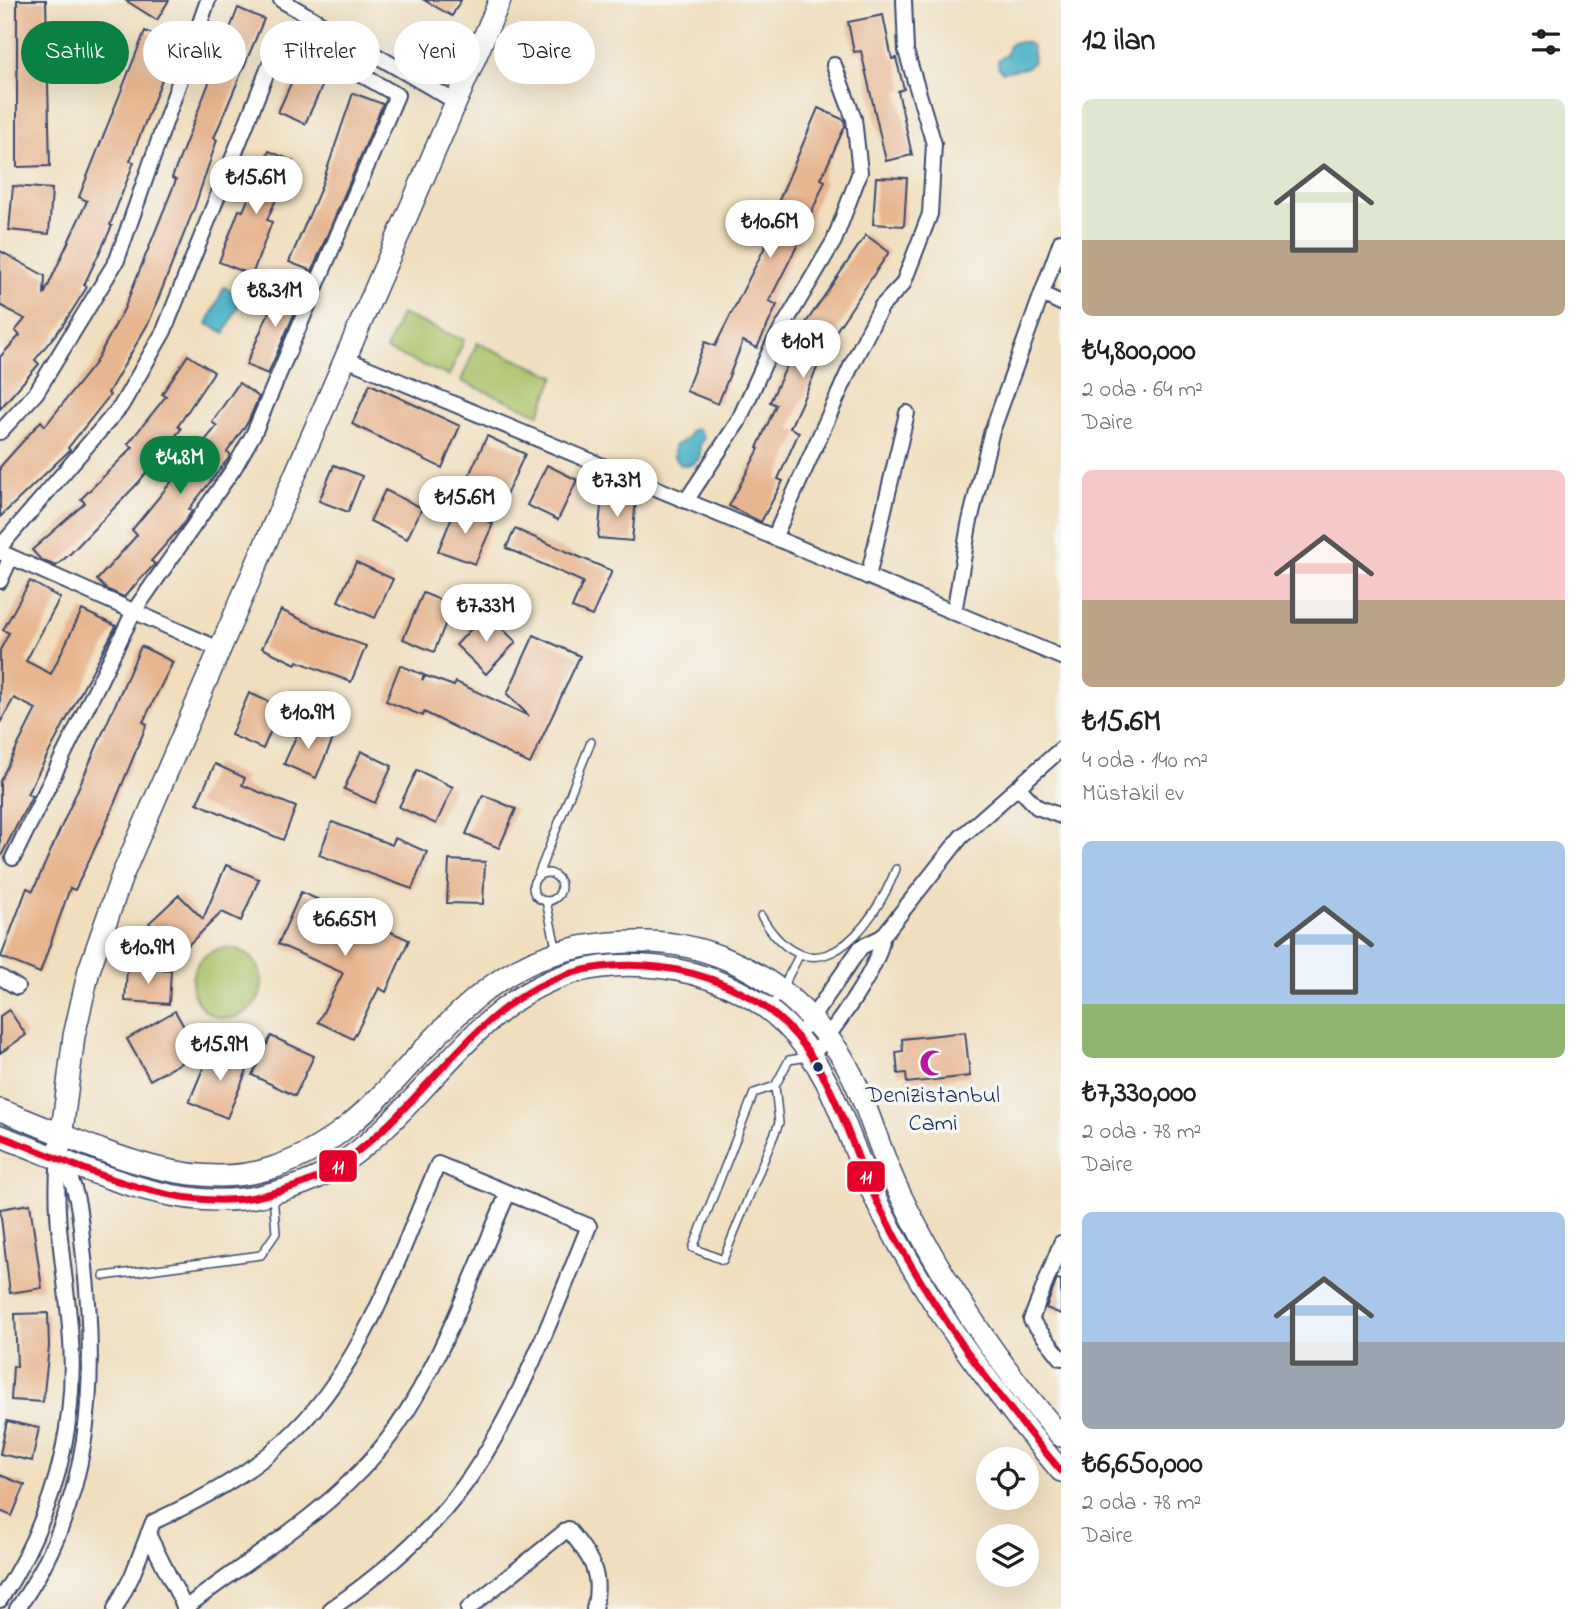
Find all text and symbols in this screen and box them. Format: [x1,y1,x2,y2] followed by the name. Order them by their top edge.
[1082,20,1155,64] text: 12 ilan
[21,21,129,84] chip: Satılık
[143,21,246,84] chip: Kiralık
[260,21,380,84] chip: Filtreler
[394,21,480,84] chip: Yeni
[494,21,595,84] chip: Daire
[1527,23,1565,61] icon: filters
[1261,145,1387,271] icon: home
[199,156,313,216] pin: ₺15.6M
[226,162,286,195] text: ₺15.6M
[713,201,827,260] pin: ₺10.6M
[741,206,799,239] text: ₺10.6M
[218,270,332,329] pin: ₺8.31M
[247,275,303,308] text: ₺8.31M
[762,320,844,380] pin: ₺10M
[782,326,824,359] text: ₺10M
[1082,330,1196,374] text: ₺4,800,000
[1082,374,1203,407] text: 2 oda · 64 m²
[1082,407,1133,440] text: Daire
[131,436,229,496] pin: ₺4.8M
[156,442,204,475] text: ₺4.8M
[568,460,666,519] pin: ₺7.3M
[592,465,642,498] text: ₺7.3M
[408,476,522,536] pin: ₺15.6M
[435,482,495,515] text: ₺15.6M
[1261,516,1387,642] icon: home
[429,584,543,644] pin: ₺7.33M
[457,590,515,623] text: ₺7.33M
[251,692,365,751] pin: ₺10.9M
[281,697,335,730] text: ₺10.9M
[1082,701,1161,745] text: ₺15.6M
[1082,745,1208,778] text: 4 oda · 140 m²
[1082,778,1184,811] text: Müstakil ev
[1261,887,1387,1013] icon: home
[288,898,402,958] pin: ₺6.65M
[313,904,377,937] text: ₺6.65M
[91,926,205,986] pin: ₺10.9M
[121,932,175,965] text: ₺10.9M
[163,1024,277,1083] pin: ₺15.9M
[191,1029,249,1062] text: ₺15.9M
[918,1048,948,1078] mosque icon: Denizistanbul Cami
[811,1060,825,1074] unlabelled marker
[1082,1072,1196,1116] text: ₺7,330,000
[865,1079,1000,1142] place label: Denizistanbul Cami
[1082,1116,1201,1149] text: 2 oda · 78 m²
[318,1149,358,1183] line badge: 11
[1082,1149,1133,1182] text: Daire
[332,1155,344,1182] text: 11
[846,1160,886,1193] line badge: 11
[860,1165,872,1192] text: 11
[1261,1258,1387,1384] icon: home
[1082,1443,1203,1487] text: ₺6,650,000
[976,1447,1039,1587] map controls
[976,1447,1039,1510] button: locate
[1082,1487,1201,1520] text: 2 oda · 78 m²
[1082,1520,1133,1553] text: Daire
[976,1524,1039,1587] button: layers

